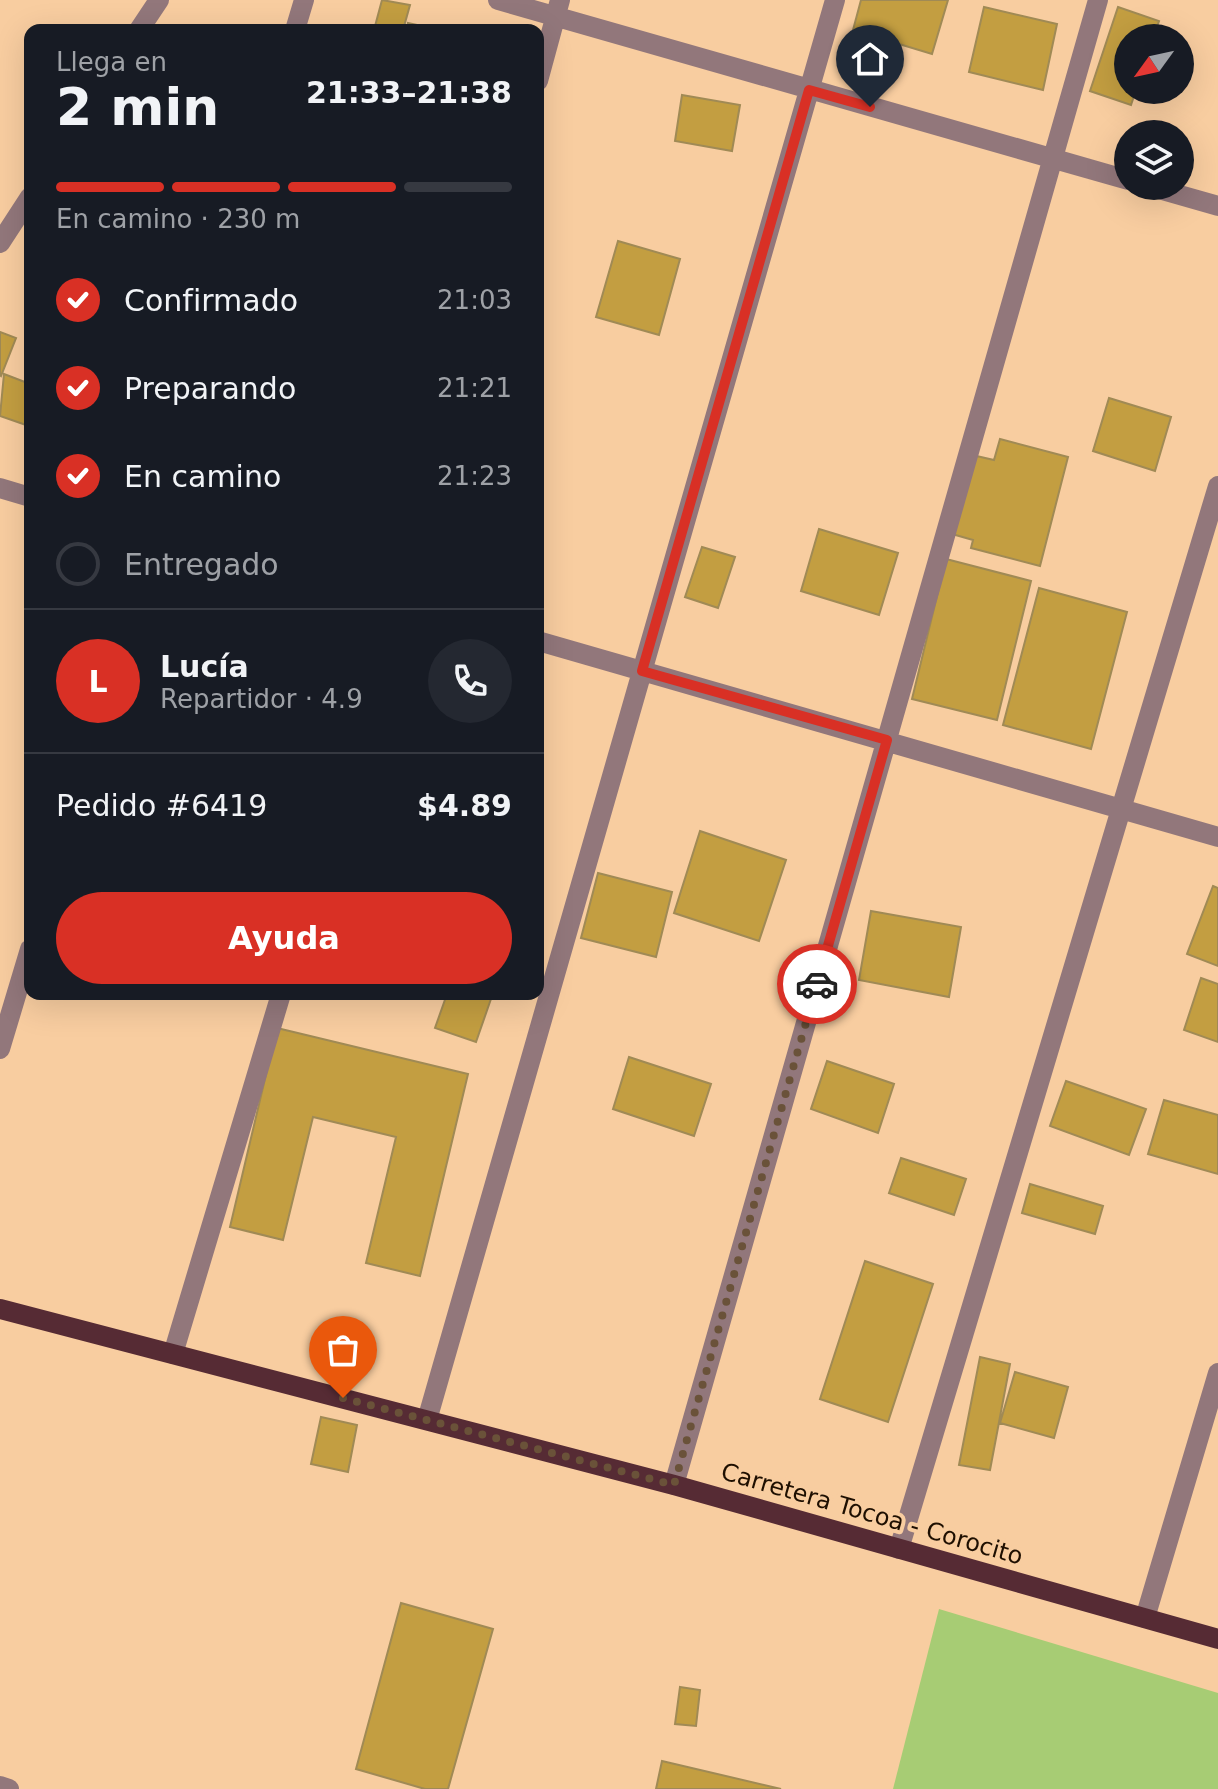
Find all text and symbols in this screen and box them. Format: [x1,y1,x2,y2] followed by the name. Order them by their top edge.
[1114,24,1194,104] north arrow
[1114,24,1194,200] map controls
[836,25,904,107] pin
[848,37,892,81] icon: home
[56,47,167,77] text: Llega en
[306,75,512,110] text: 21:33–21:38
[56,77,219,137] text: 2 min
[1114,120,1194,200] button: layers
[56,204,300,234] text: En camino · 230 m
[56,278,100,322] icon: check
[124,283,298,318] text: Confirmado
[437,285,512,315] text: 21:03
[56,366,100,410] icon: check
[124,371,296,406] text: Preparando
[437,373,512,403] text: 21:21
[56,454,100,498] icon: check
[124,459,281,494] text: En camino
[437,461,512,491] text: 21:23
[124,547,279,582] text: Entregado
[428,639,512,723] button: phone
[160,649,249,684] text: Lucía
[88,664,108,699] text: L
[160,684,363,714] text: Repartidor · 4.9
[56,788,267,823] text: Pedido #6419
[417,788,512,823] text: $4.89
[56,892,512,984] button: Ayuda
[777,944,857,1024] courier
[795,962,839,1006] icon: car
[309,1316,377,1398] pin
[321,1328,365,1372] icon: bag
[718,1457,1026,1571] street label: Carretera Tocoa - Corocito

